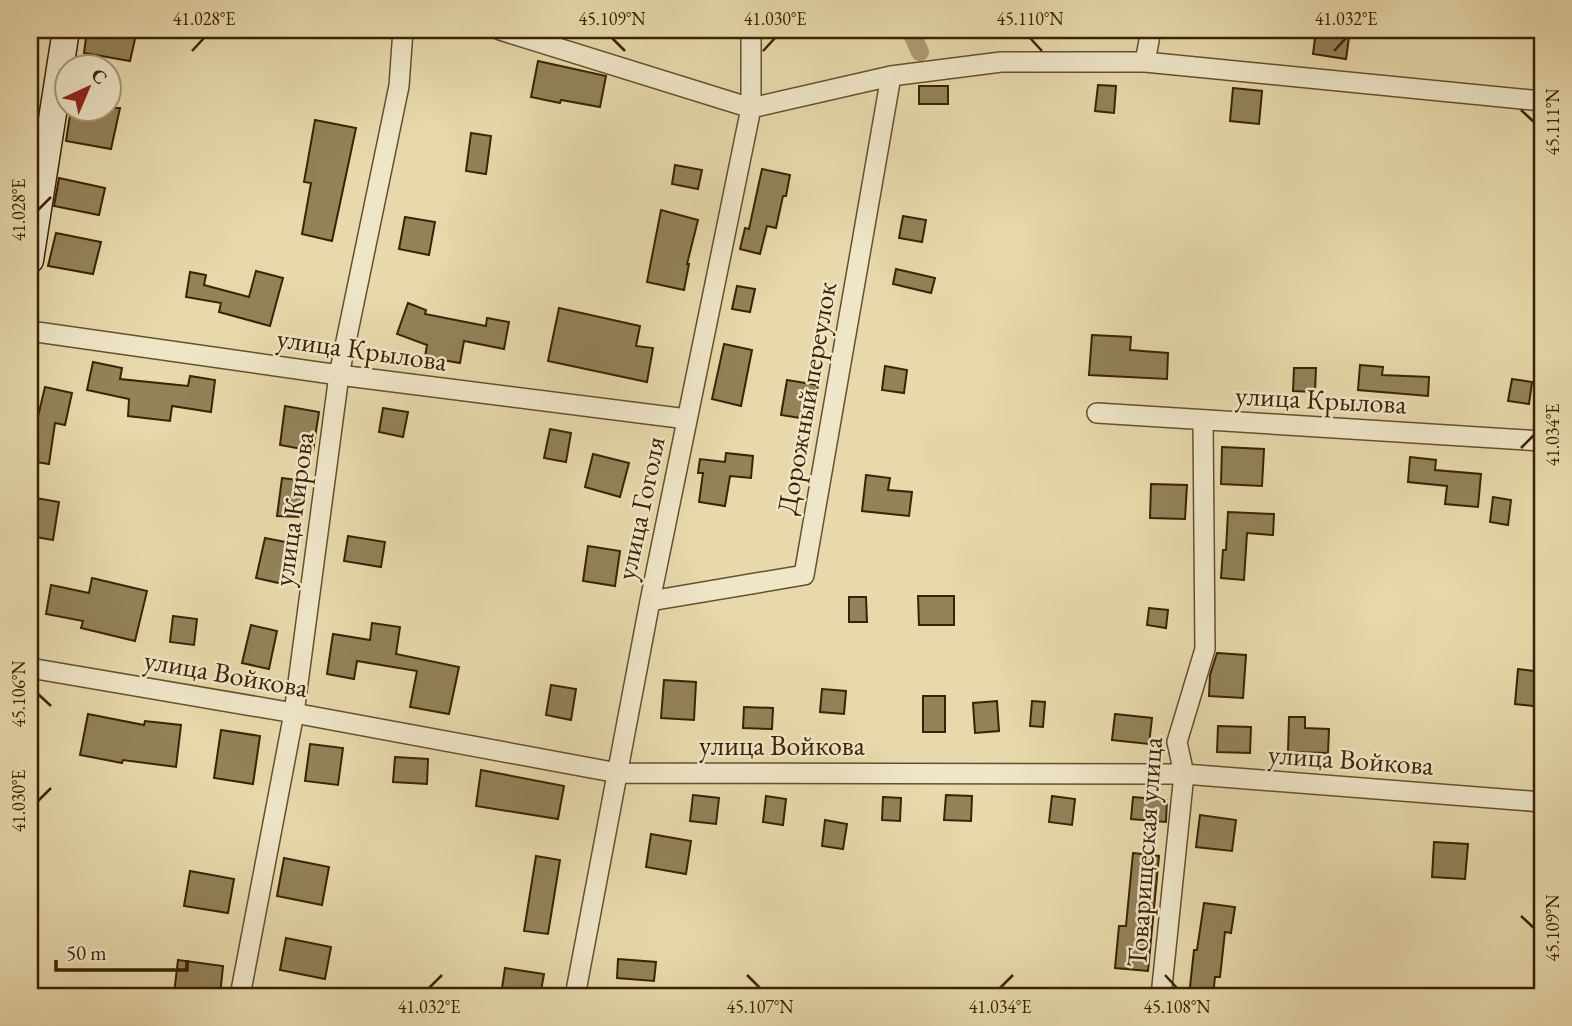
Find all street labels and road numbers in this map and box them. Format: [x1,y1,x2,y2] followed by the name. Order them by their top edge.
[768,279,844,517] street label: Дорожный переулок
[275,319,450,379] street label: улица Крылова
[1234,377,1408,422] street label: улица Крылова
[264,429,322,589] street label: улица Кирова
[607,433,673,583] street label: улица Гоголя
[141,641,312,705] street label: улица Войкова
[699,727,866,763] street label: улица Войкова
[1118,735,1170,968] street label: Товарищеская улица
[1267,735,1436,783] street label: улица Войкова

